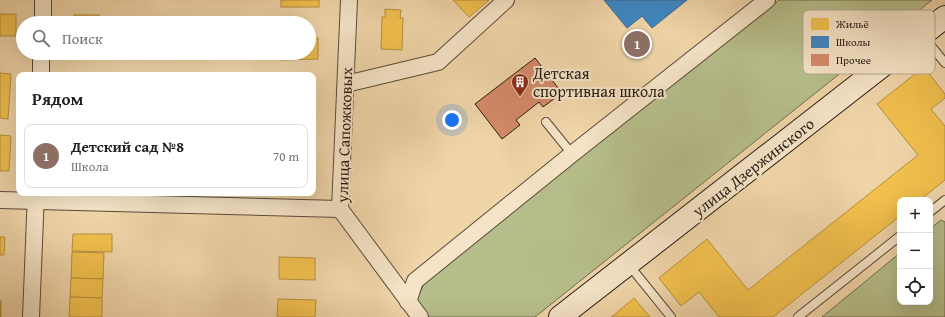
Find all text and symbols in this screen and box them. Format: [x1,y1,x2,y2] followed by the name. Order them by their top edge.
[803,10,935,74] legend
[16,16,316,60] search box
[835,16,869,32] text: Жильё
[30,27,52,49] icon: search
[62,28,103,49] text: Поиск
[624,29,650,59] pin: 1
[836,34,871,50] text: Школы
[836,52,871,68] text: Прочее
[532,61,665,103] place label: Детская спортивная школа
[330,66,358,204] street label: улица Сапожковых
[510,72,530,97] building icon: Детская спортивная школа
[32,86,83,111] text: Рядом
[442,110,462,130] your location
[686,112,819,223] street label: улица Дзержинского
[71,136,184,157] text: Детский сад №8
[43,147,49,166] text: 1
[273,147,299,166] text: 70 m
[71,157,109,176] text: Школа
[897,197,933,305] map controls
[897,197,933,233] button: +
[897,233,933,269] button: −
[897,269,933,305] button: locate

